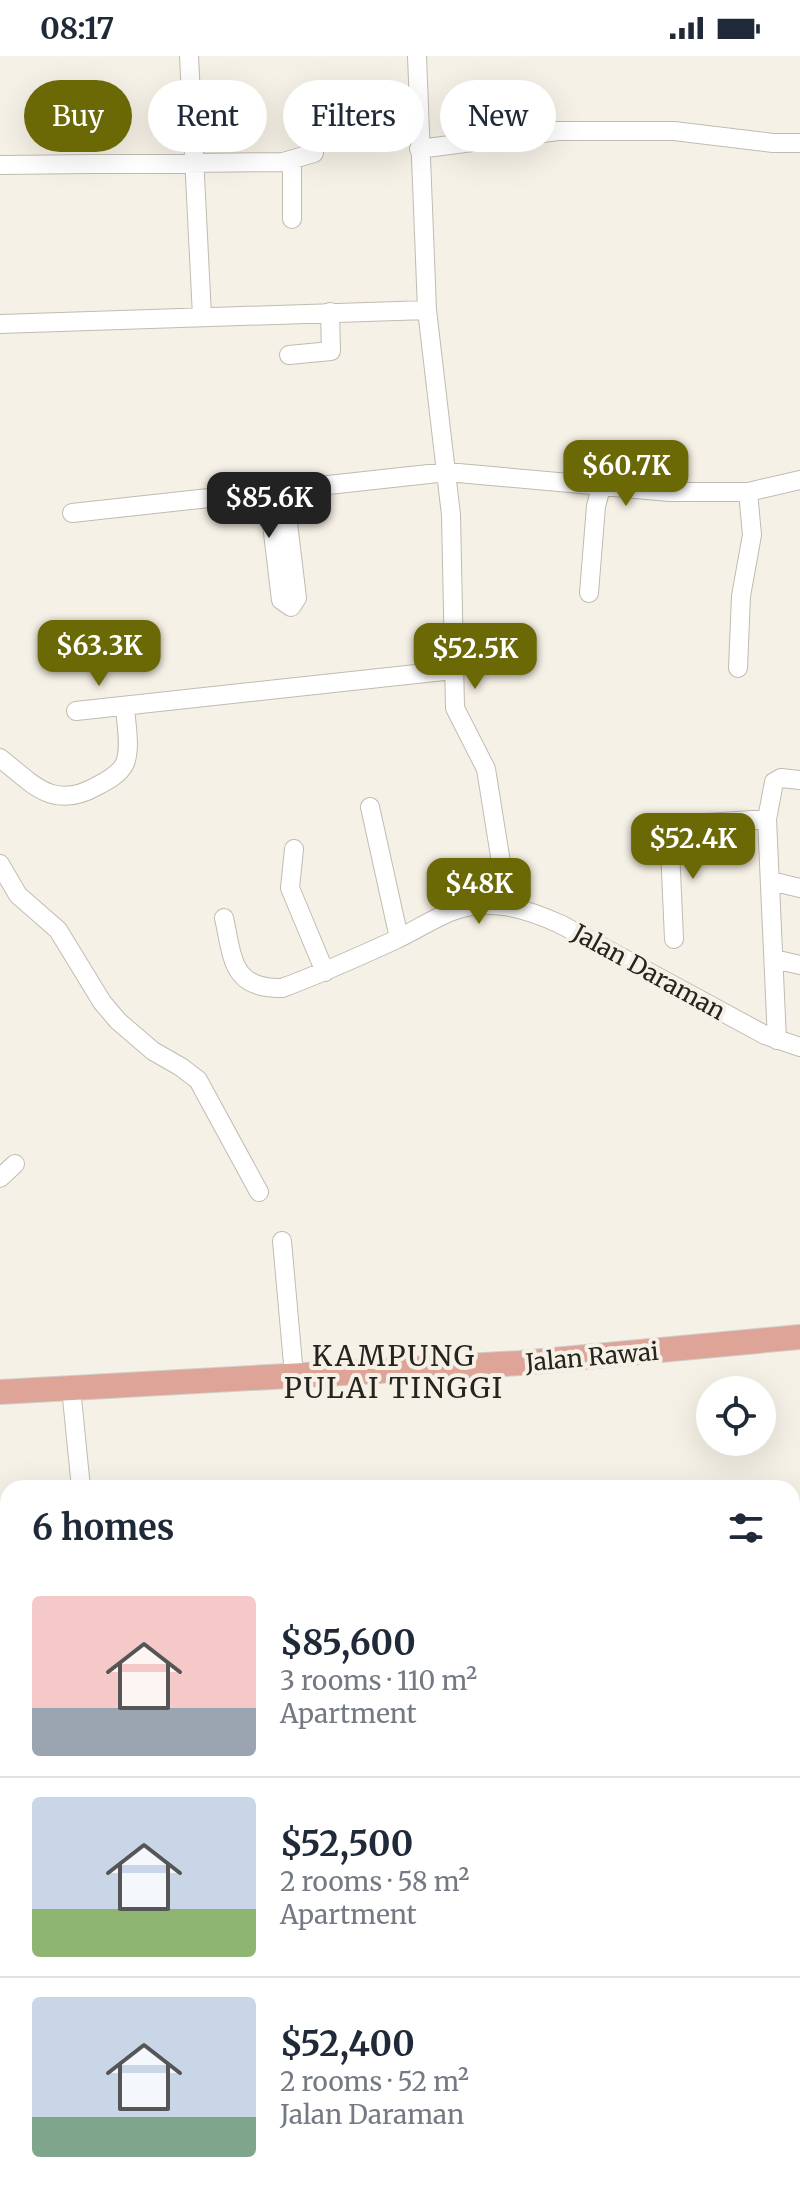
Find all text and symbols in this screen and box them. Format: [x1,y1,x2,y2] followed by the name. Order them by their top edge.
[40,9,114,47] text: 08:17
[24,80,132,152] chip: Buy
[148,80,267,152] chip: Rent
[283,80,424,152] chip: Filters
[440,80,556,152] chip: New
[561,440,691,508] pin: $60.7K
[581,449,671,482] text: $60.7K
[204,472,334,540] pin: $85.6K
[225,481,313,514] text: $85.6K
[34,620,164,688] pin: $63.3K
[410,623,540,691] pin: $52.5K
[56,629,142,662] text: $63.3K
[432,632,518,665] text: $52.5K
[628,813,758,881] pin: $52.4K
[649,822,737,855] text: $52.4K
[432,858,526,926] pin: $48K
[445,867,513,900] text: $48K
[566,917,731,1027] street label: Jalan Daraman
[523,1336,660,1378] street label: Jalan Rawai
[284,1338,504,1406] district label: KAMPUNG PULAI TINGGI
[696,1376,776,1456] map controls
[696,1376,776,1456] button: locate
[724,1506,768,1550] icon: filters
[32,1507,174,1549] text: 6 homes
[280,1622,416,1664] text: $85,600
[96,1628,192,1724] icon: home
[280,1664,477,1697] text: 3 rooms · 110 m²
[280,1697,417,1730] text: Apartment
[280,1823,413,1865] text: $52,500
[96,1829,192,1925] icon: home
[280,1865,469,1898] text: 2 rooms · 58 m²
[280,1898,417,1931] text: Apartment
[280,2023,415,2065] text: $52,400
[96,2029,192,2125] icon: home
[280,2065,469,2098] text: 2 rooms · 52 m²
[280,2098,464,2131] text: Jalan Daraman

